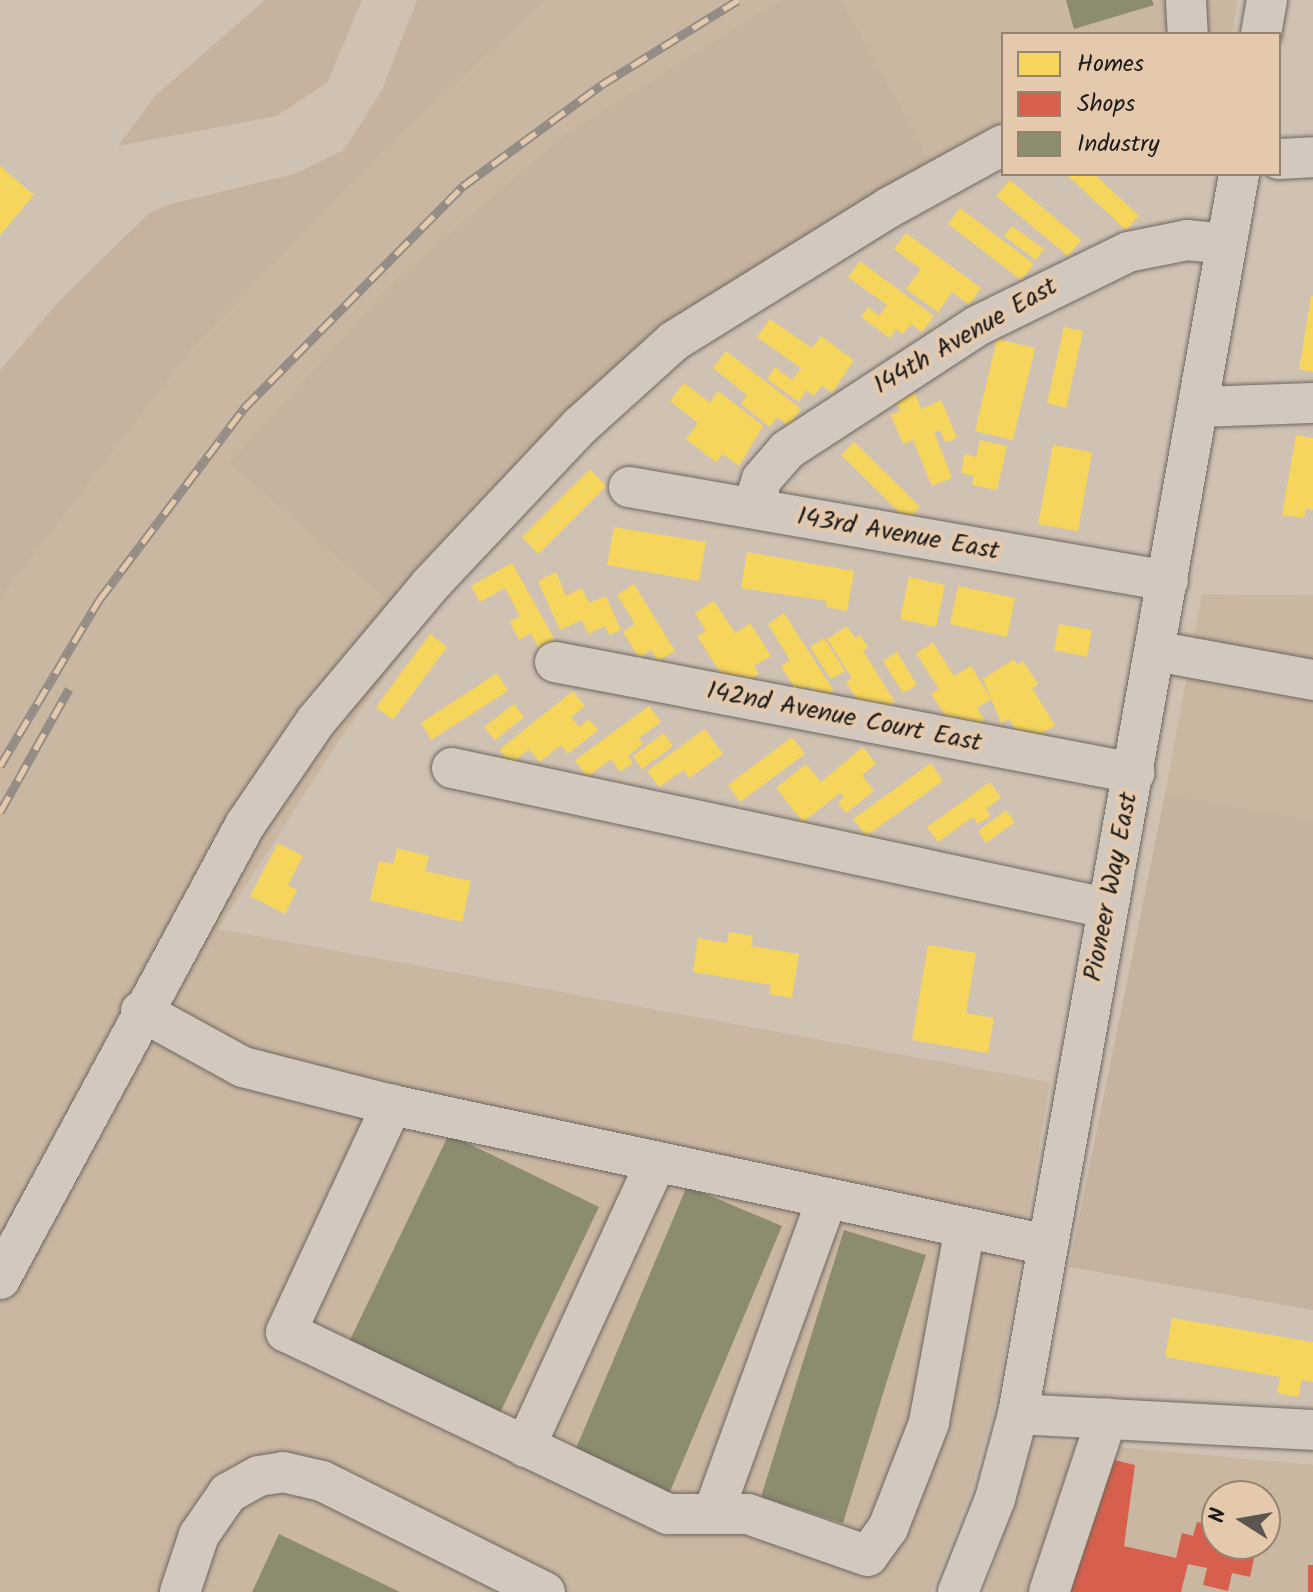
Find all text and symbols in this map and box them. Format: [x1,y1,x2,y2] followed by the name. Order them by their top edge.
[1001,32,1281,176] legend
[1077,45,1144,84] text: Homes
[1077,85,1135,124] text: Shops
[1077,125,1159,164] text: Industry
[869,272,1063,402] street label: 144th Avenue East
[794,502,1002,568] street label: 143rd Avenue East
[704,676,984,760] street label: 142nd Avenue Court East
[1078,790,1146,984] street label: Pioneer Way East
[1201,1480,1281,1560] north arrow
[1200,1506,1237,1526] text: N

